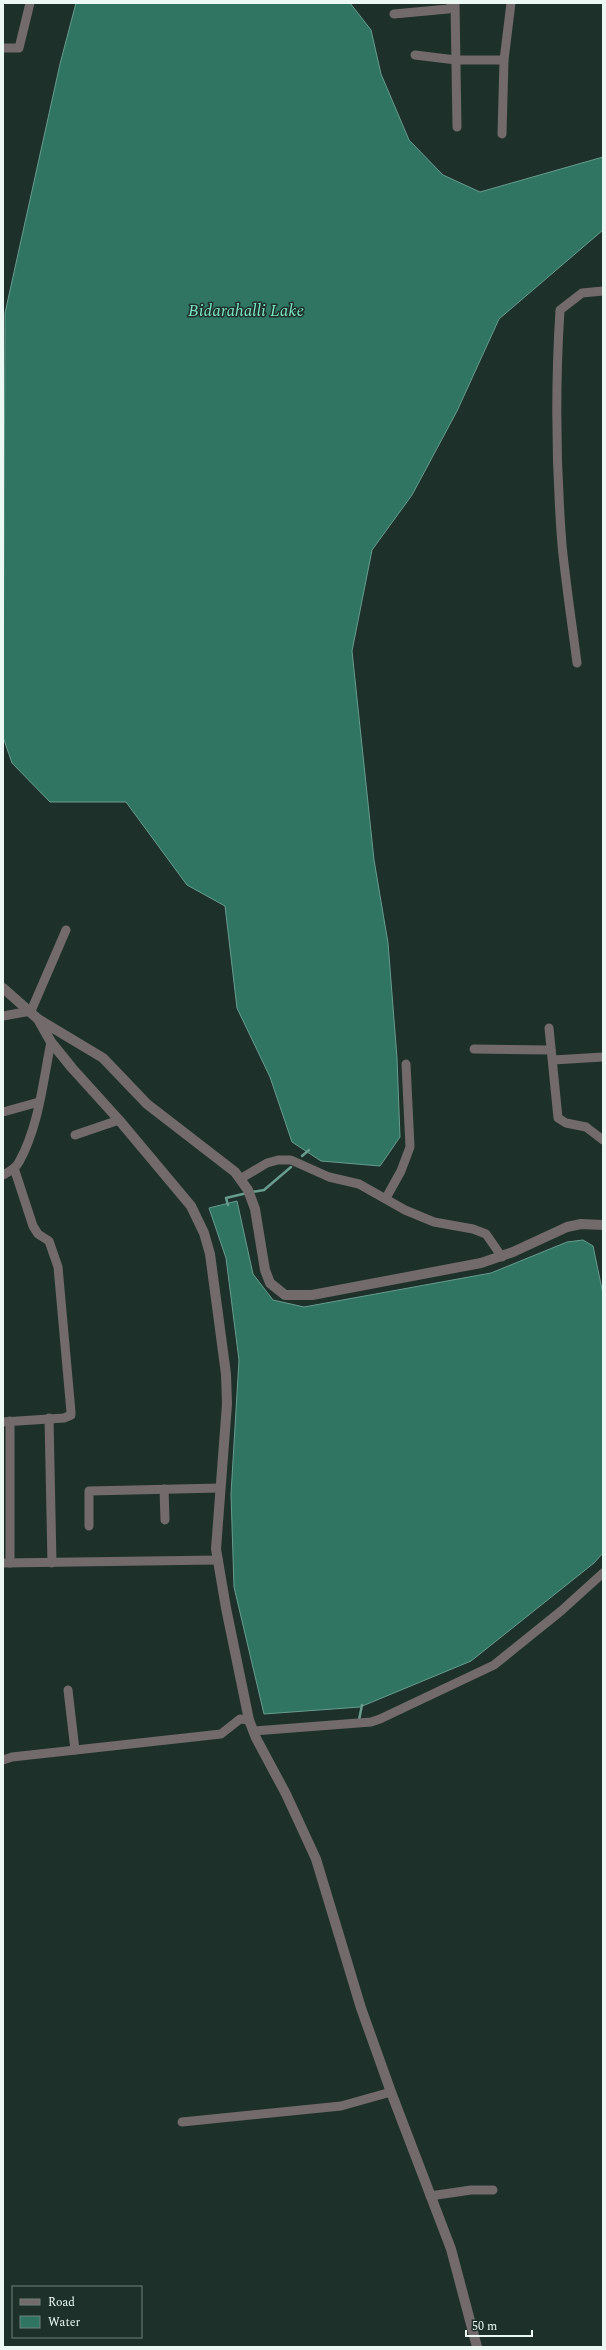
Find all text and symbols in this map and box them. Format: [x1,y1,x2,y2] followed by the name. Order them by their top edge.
[188,298,304,324] water label: Bidarahalli Lake
[12,2286,142,2338] legend
[48,2293,75,2312] text: Road
[466,2312,532,2338] scale bar
[48,2313,80,2332] text: Water
[472,2317,497,2336] text: 50 m

